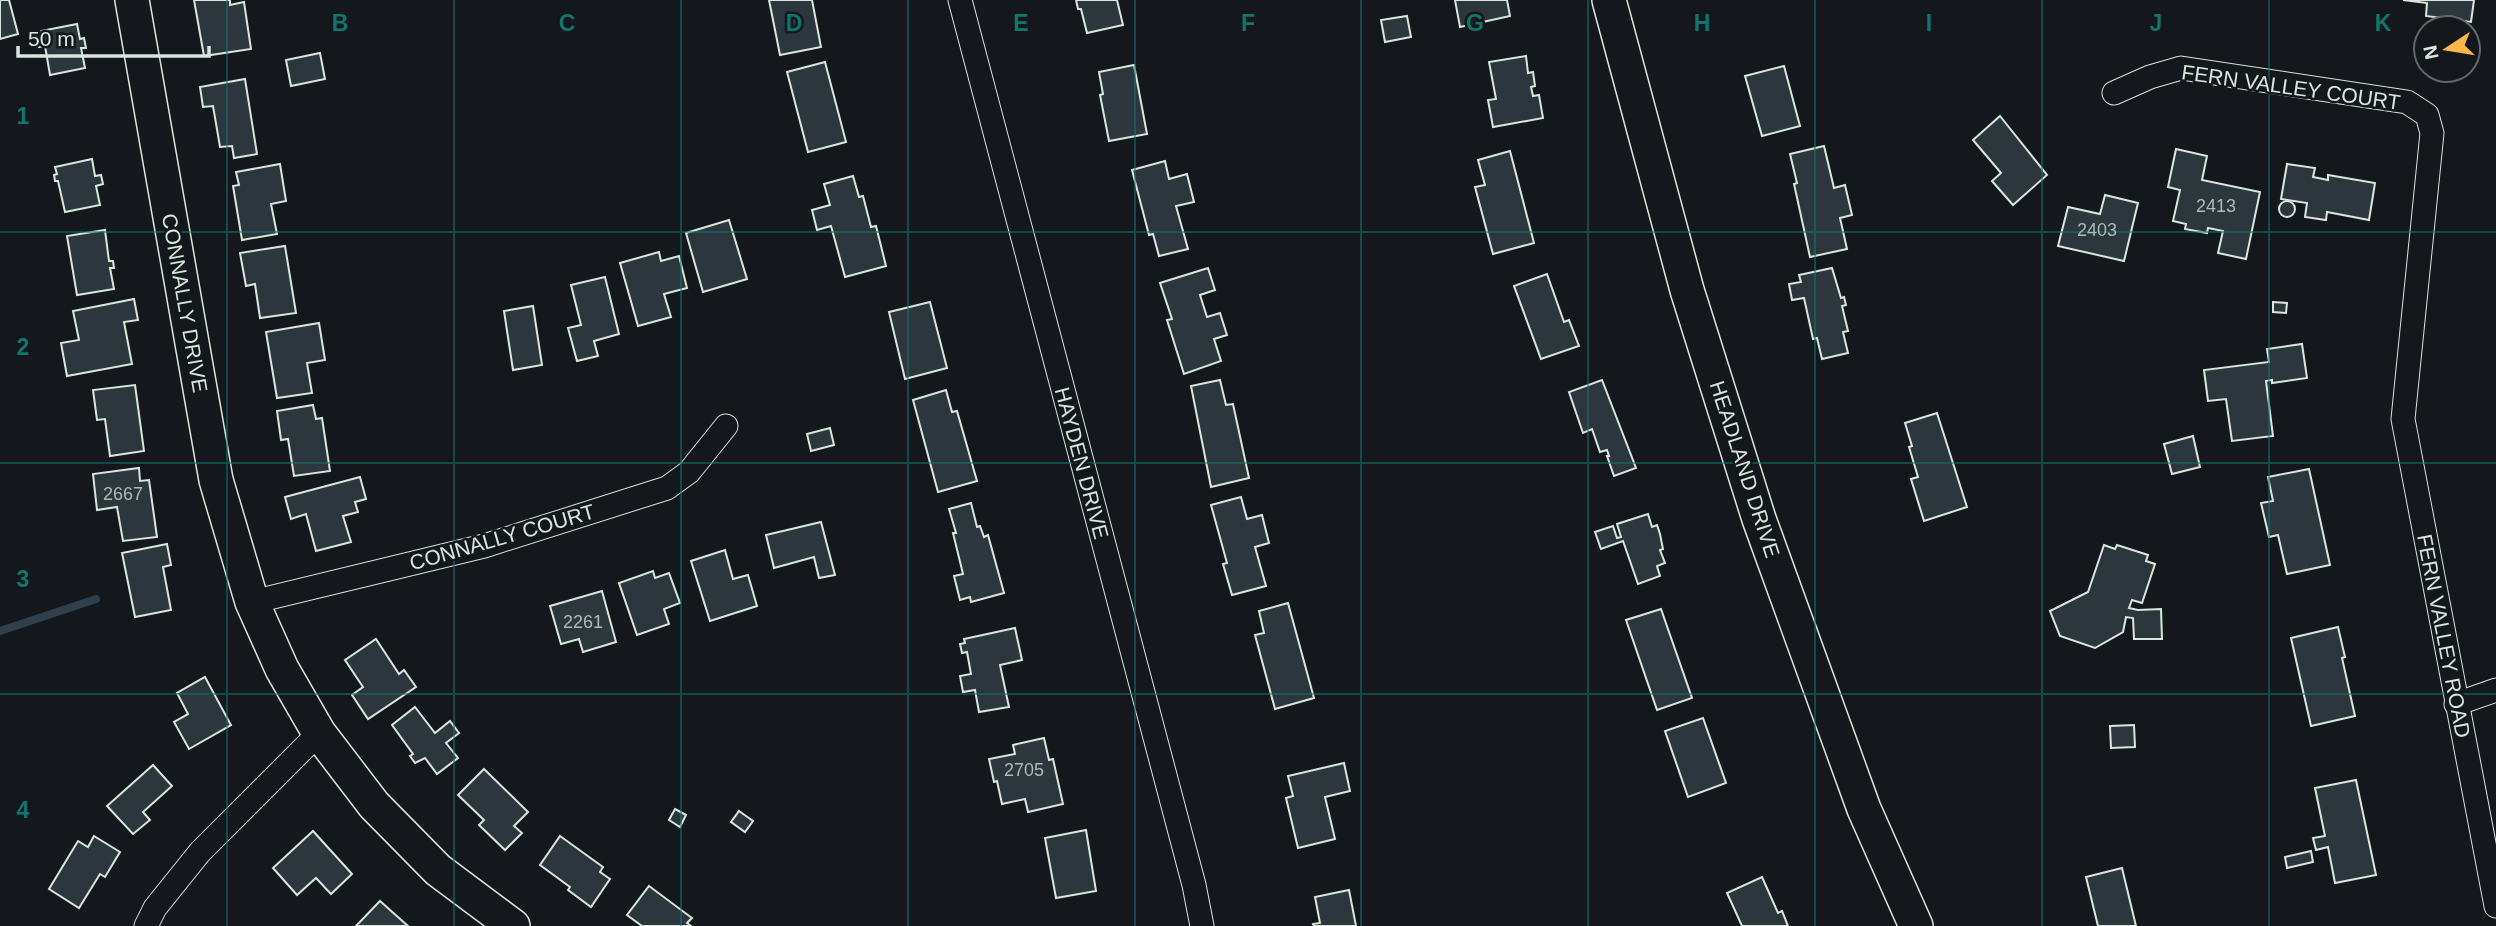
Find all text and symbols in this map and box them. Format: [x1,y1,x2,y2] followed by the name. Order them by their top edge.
[332,10,348,36] text: B
[559,10,575,36] text: C
[786,10,802,36] text: D
[1013,10,1029,36] text: E
[1241,10,1255,36] text: F
[1466,10,1484,36] text: G
[1694,10,1710,36] text: H
[1926,10,1932,36] text: I
[2150,10,2162,36] text: J
[2375,10,2392,36] text: K
[18,14,208,58] scale bar
[2412,14,2482,84] north arrow
[28,27,75,50] text: 50 m
[2419,44,2443,61] text: N
[2180,60,2402,114] street label: FERN VALLEY COURT
[17,103,30,129] text: 1
[2196,196,2236,216] house number: 2413
[158,212,212,394] street label: CONNALLY DRIVE
[2077,220,2117,240] house number: 2403
[17,334,29,360] text: 2
[1706,378,1784,560] street label: HEADLAND DRIVE
[1051,385,1113,541] street label: HAYDEN DRIVE
[103,484,143,504] house number: 2667
[407,500,597,574] street label: CONNALLY COURT
[2413,532,2475,740] street label: FERN VALLEY ROAD
[17,566,29,592] text: 3
[563,612,603,632] house number: 2261
[1004,760,1044,780] house number: 2705
[17,797,30,823] text: 4

